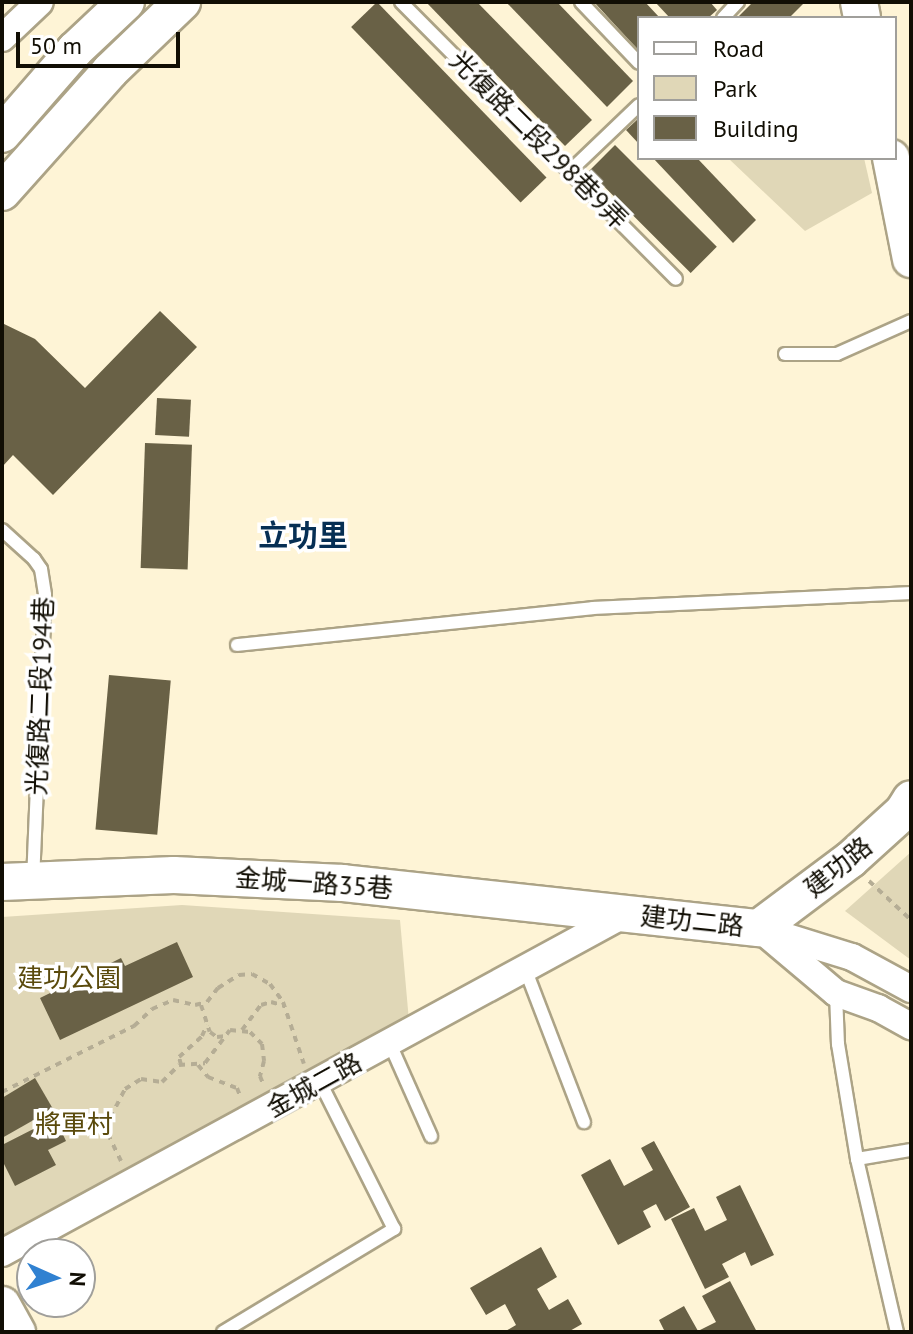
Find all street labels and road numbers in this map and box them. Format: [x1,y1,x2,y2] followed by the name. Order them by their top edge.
[444,45,634,235] street label: 光復路二段298巷9弄
[21,596,59,796] street label: 光復路二段194巷
[798,830,878,904] street label: 建功路
[234,862,394,904] street label: 金城一路35巷
[639,900,745,942] street label: 建功二路
[261,1046,367,1124] street label: 金城二路

